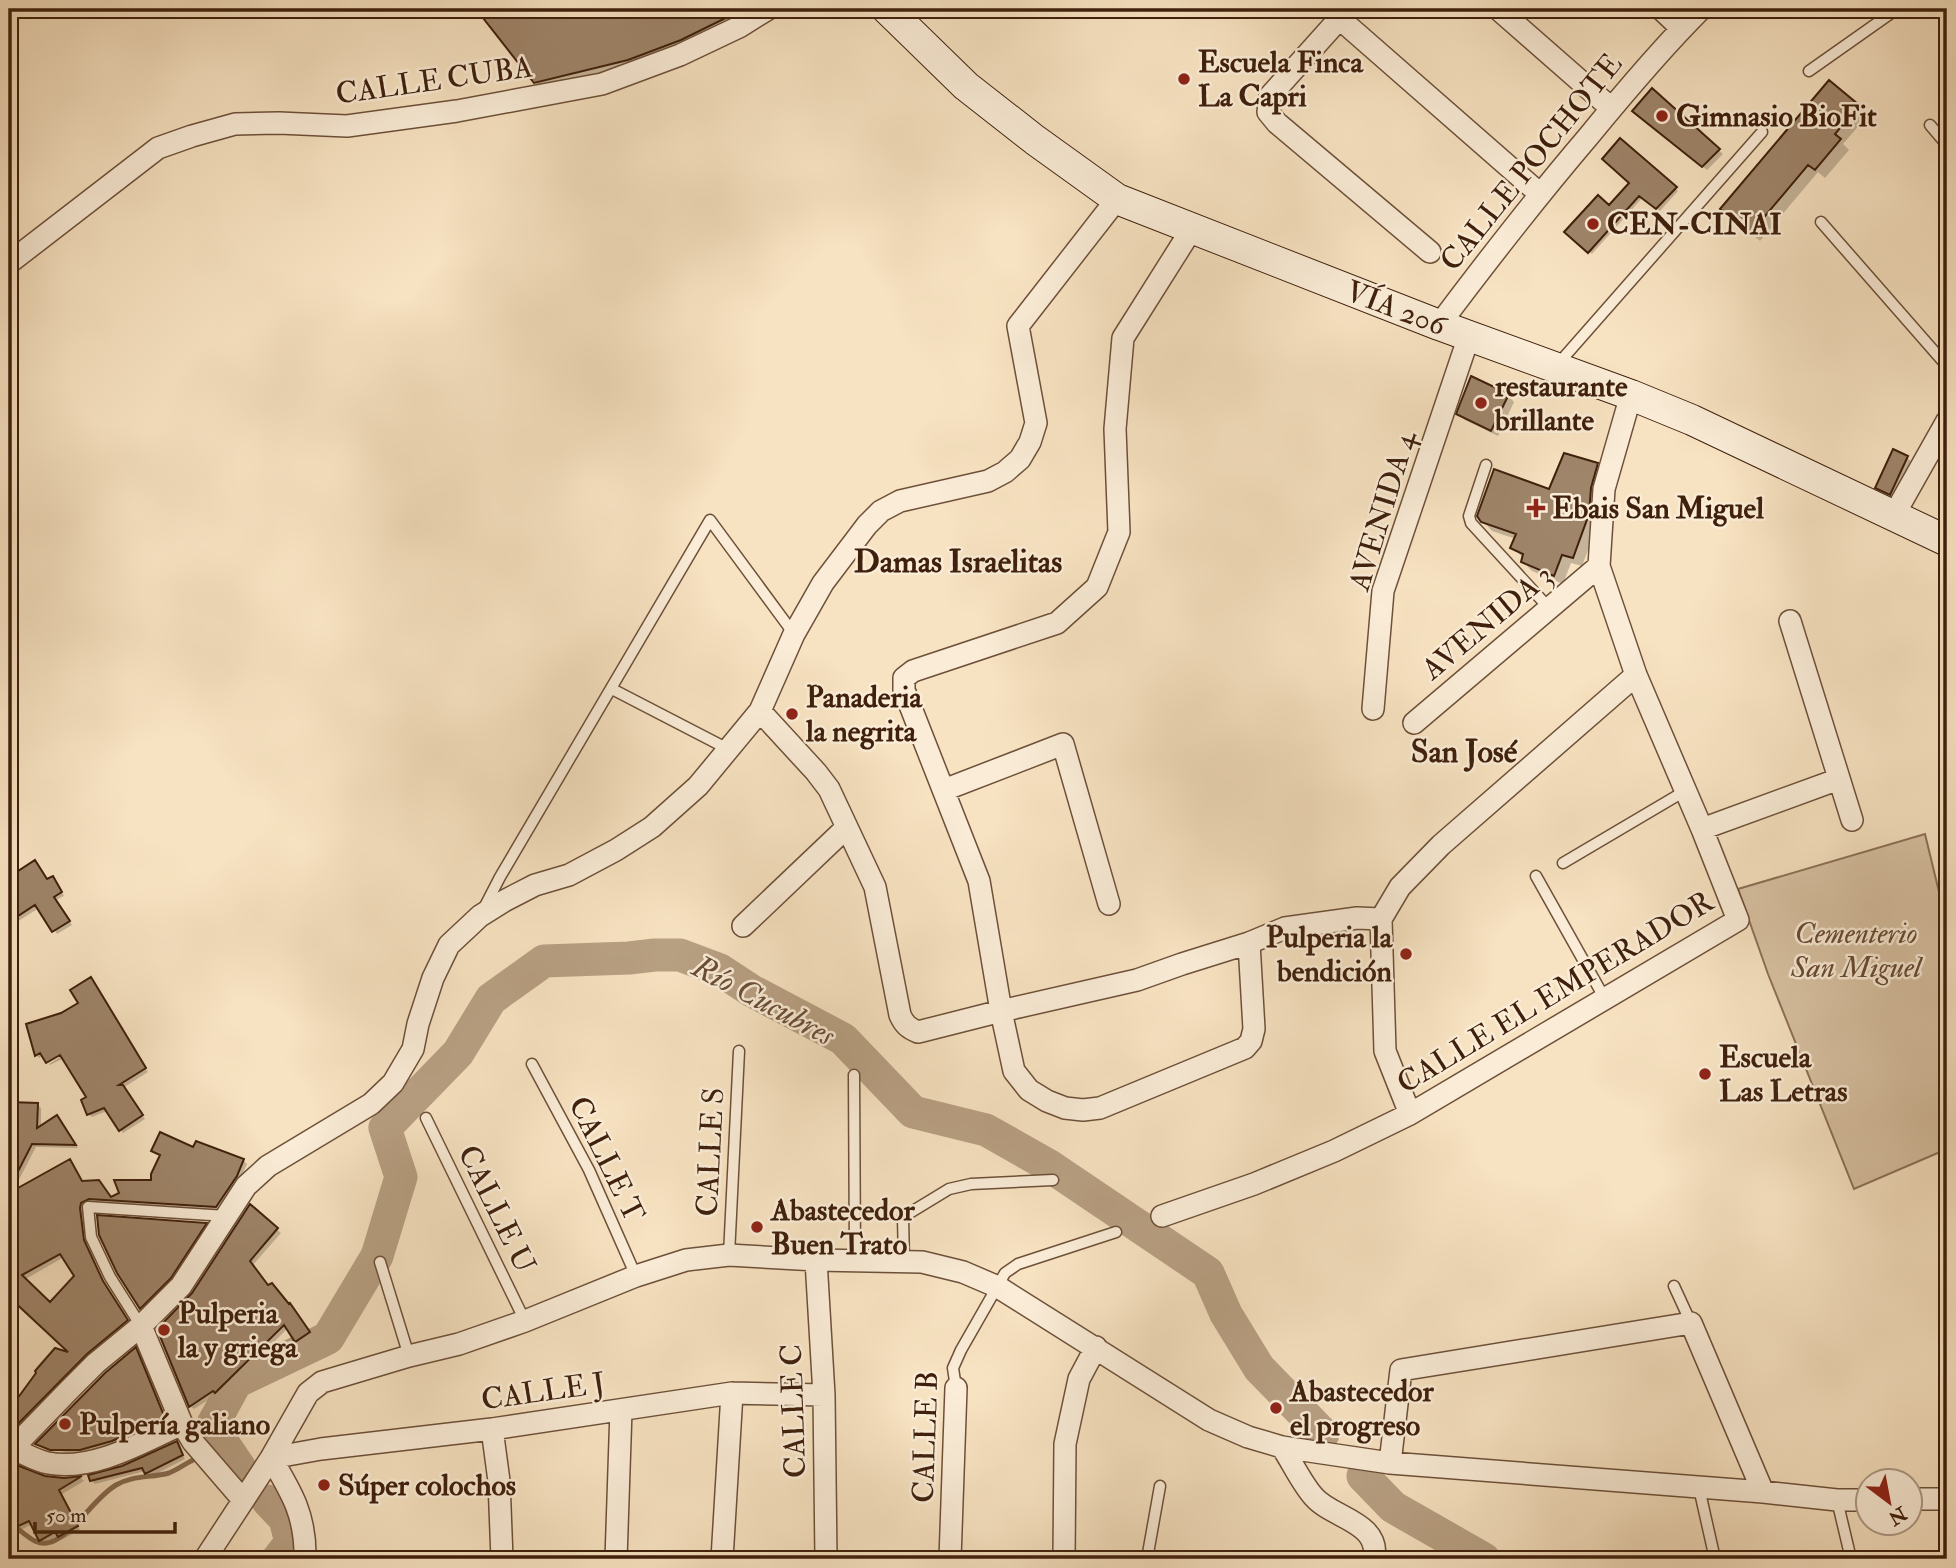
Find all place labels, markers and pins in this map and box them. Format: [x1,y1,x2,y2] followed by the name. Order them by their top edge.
[1198,44,1364,115] place label: Escuela Finca La Capri
[1176,71,1192,87] marker: Escuela Finca La Capri
[1676,98,1877,135] place label: Gimnasio BioFit
[1654,108,1670,124] marker: Gimnasio BioFit
[1607,206,1782,243] place label: CEN-CINAI
[1585,216,1601,232] marker: CEN-CINAI
[1494,368,1628,439] place label: restaurante brillante
[1473,395,1489,411] marker: restaurante brillante
[1552,490,1764,527] place label: Ebais San Miguel
[1526,498,1546,518] marker: Ebais San Miguel
[805,679,923,750] place label: Panaderia la negrita
[784,706,800,722] marker: Panaderia la negrita
[1266,919,1394,990] place label: Pulperia la bendición
[1398,946,1414,962] marker: Pulperia la bendición
[1719,1039,1847,1110] place label: Escuela Las Letras
[1697,1066,1713,1082] marker: Escuela Las Letras
[769,1192,916,1263] place label: Abastecedor Buen Trato
[749,1219,765,1235] marker: Abastecedor Buen Trato
[177,1295,299,1366] place label: Pulperia la y griega
[156,1322,172,1338] marker: Pulperia la y griega
[1288,1373,1435,1444] place label: Abastecedor el progreso
[1268,1400,1284,1416] marker: Abastecedor el progreso
[79,1406,270,1443] place label: Pulpería galiano
[57,1416,73,1432] marker: Pulpería galiano
[338,1467,516,1504] place label: Súper colochos
[316,1477,332,1493] marker: Súper colochos

